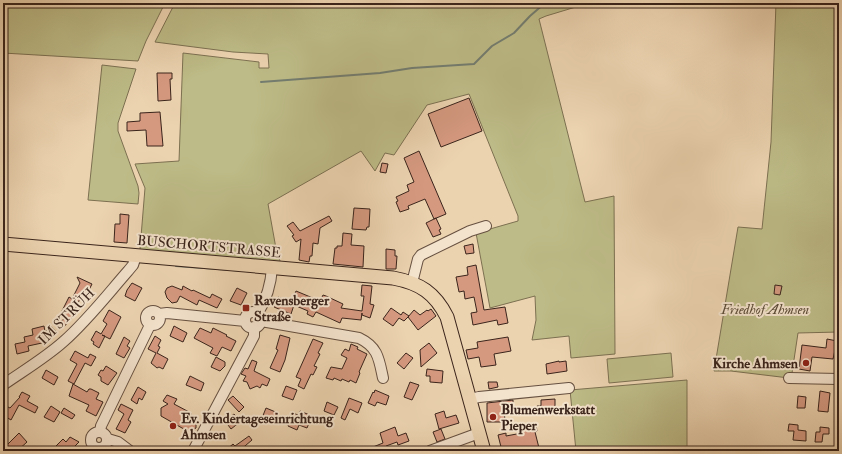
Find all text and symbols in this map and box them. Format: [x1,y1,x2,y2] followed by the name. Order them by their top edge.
[136,232,282,261] street label: BUSCHORTSTRASSE
[34,284,98,348] street label: IM STRÜH
[254,292,330,325] place label: Ravensberger Straße
[720,301,809,318] park label: Friedhof Ahmsen
[241,303,251,313] marker: Ravensberger Straße
[713,355,799,372] place label: Kirche Ahmsen
[801,358,811,368] marker: Kirche Ahmsen
[501,401,595,435] place label: Blumenwerkstatt Pieper
[180,410,334,443] place label: Ev. Kindertageseinrichtung Ahmsen
[488,412,498,422] marker: Blumenwerkstatt Pieper
[168,421,178,431] marker: Ev. Kindertageseinrichtung Ahmsen

